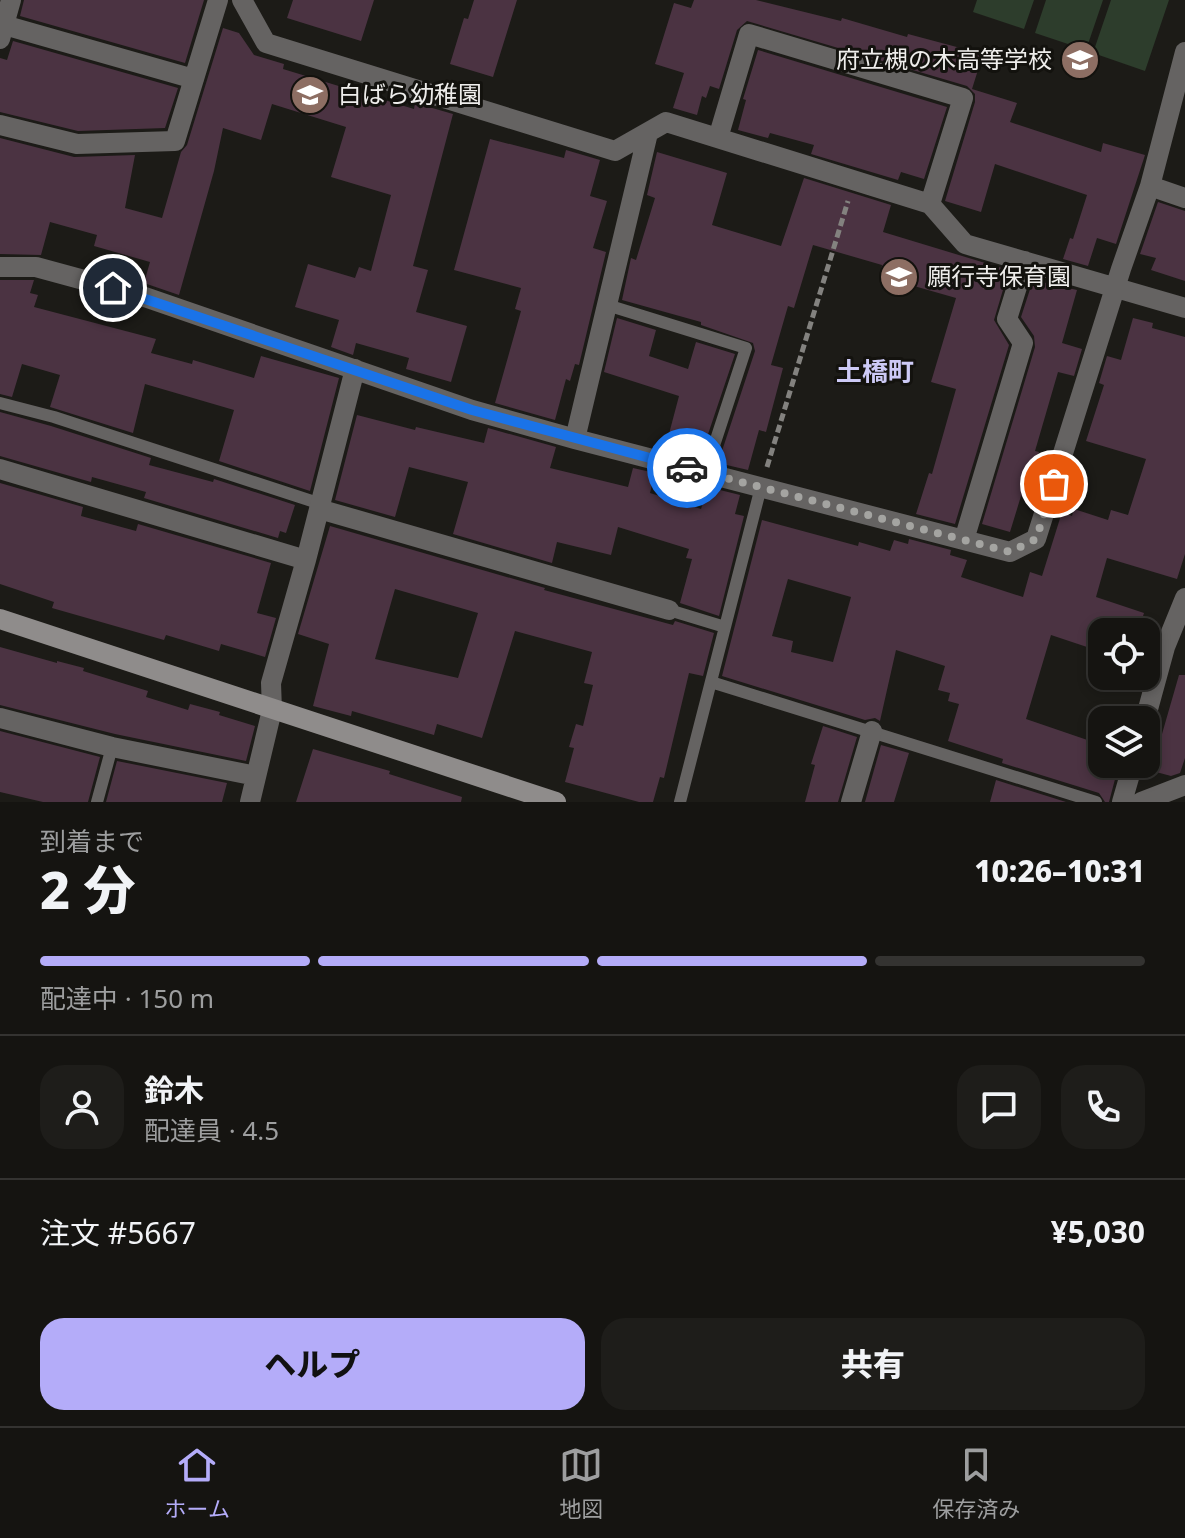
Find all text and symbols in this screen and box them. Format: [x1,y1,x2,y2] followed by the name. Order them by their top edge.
[1059,39,1101,81] school or university icon: 府立槻の木高等学校
[836,42,1052,75] place label: 府立槻の木高等学校
[289,74,331,116] school or university icon: 白ばら幼稚園
[338,77,482,110] place label: 白ばら幼稚園
[79,254,147,322] pin
[878,256,920,298] school or university icon: 願行寺保育園
[927,259,1071,292] place label: 願行寺保育園
[91,266,135,310] icon: home
[836,353,914,389] district label: 土橋町
[647,428,727,508] courier
[665,446,709,490] icon: car
[1020,450,1088,518] pin
[1032,462,1076,506] icon: bag
[1088,618,1160,778] map controls
[1088,618,1160,690] button: locate
[1088,706,1160,778] button: layers
[40,823,144,859] text: 到着まで
[974,850,1145,891] text: 10:26–10:31
[40,853,136,924] text: 2 分
[40,980,214,1016] text: 配達中 · 150 m
[40,1065,124,1149] button: person
[957,1065,1041,1149] button: chat
[1061,1065,1145,1149] button: phone
[144,1069,204,1110] text: 鈴木
[144,1112,279,1148] text: 配達員 · 4.5
[1051,1211,1145,1252] text: ¥5,030
[40,1212,196,1253] text: 注文 #5667
[40,1318,585,1410] button: ヘルプ
[601,1318,1145,1410] button: 共有
[165,1443,230,1523] tab: ホーム
[559,1443,603,1523] tab: 地図
[932,1443,1020,1523] tab: 保存済み

